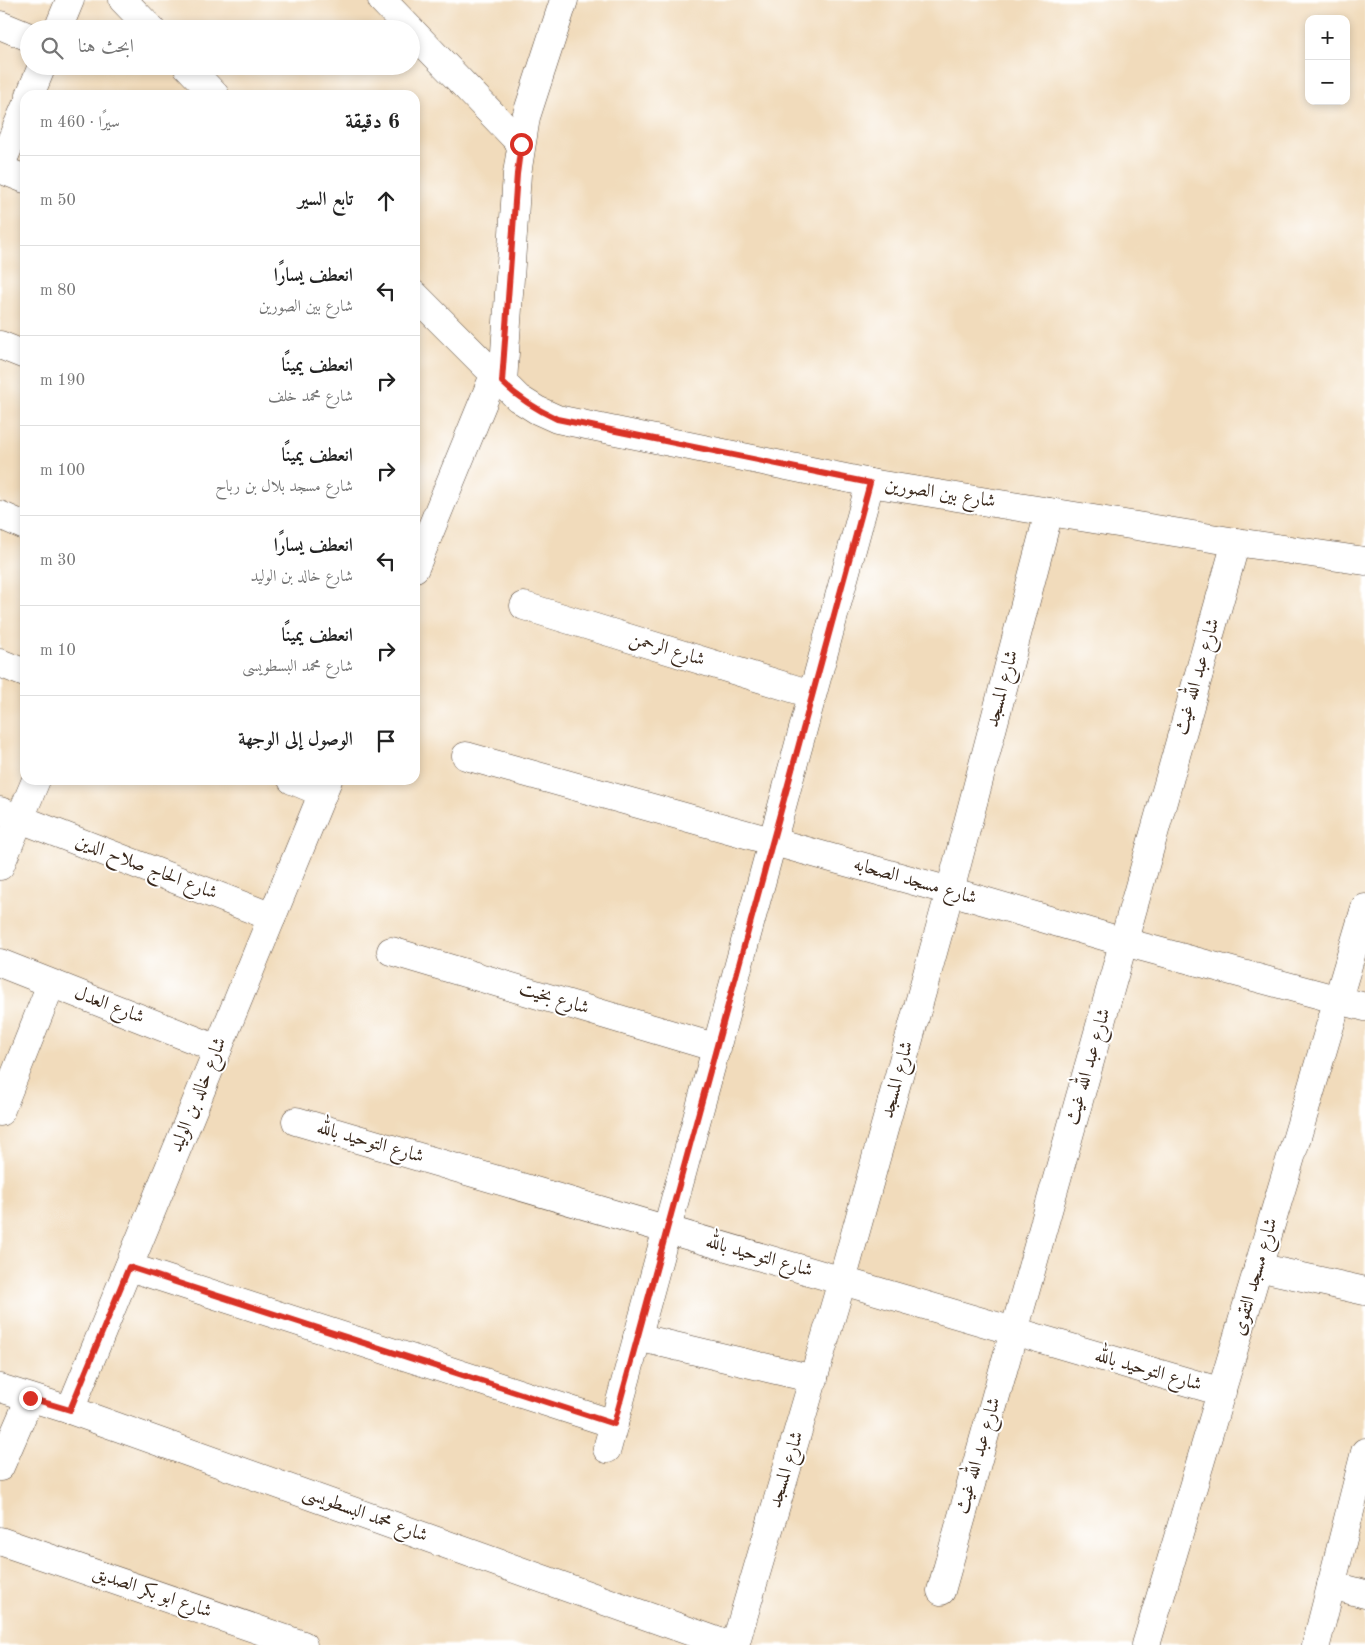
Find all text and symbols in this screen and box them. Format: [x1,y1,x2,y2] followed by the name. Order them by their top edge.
[1305,15,1350,105] map controls
[1305,15,1350,60] button: +
[20,20,420,75] search box
[38,34,66,62] icon: search
[78,38,134,57] text: ابحث هنا
[1305,60,1350,105] button: −
[345,112,400,133] text: 6 دقيقة
[40,115,120,131] text: سيرًا · 460 m
[510,133,533,156] route start
[372,187,400,215] icon: ahead
[298,191,353,210] text: تابع السير
[40,193,76,209] text: 50 m
[274,267,353,286] text: انعطف يسارًا
[372,277,400,305] icon: left
[40,283,76,299] text: 80 m
[259,299,353,315] text: شارع بين الصورين
[281,357,353,376] text: انعطف يمينًا
[372,367,400,395] icon: right
[40,373,85,389] text: 190 m
[268,389,353,405] text: شارع محمد خلف
[281,447,353,466] text: انعطف يمينًا
[372,457,400,485] icon: right
[40,463,85,479] text: 100 m
[883,476,997,516] street label: شارع بين الصورين
[215,479,353,495] text: شارع مسجد بلال بن رباح
[274,537,353,556] text: انعطف يسارًا
[372,547,400,575] icon: left
[40,553,76,569] text: 30 m
[250,569,353,585] text: شارع خالد بن الوليد
[1166,615,1228,738] street label: شارع عبد الله غيث
[281,627,353,646] text: انعطف يمينًا
[626,628,707,674] street label: شارع الرحمن
[372,637,400,665] icon: right
[40,643,76,659] text: 10 m
[984,648,1026,731] street label: شارع المسجد
[242,659,353,675] text: شارع محمد البسطويسى
[372,727,400,755] icon: arrive
[238,731,353,750] text: الوصول إلى الوجهة
[70,832,220,909] street label: شارع الحاج صلاح الدين
[850,855,979,913] street label: شارع مسجد الصحابه
[516,979,591,1022] street label: شارع بخيت
[70,984,147,1032] street label: شارع العدل
[1057,1005,1119,1128] street label: شارع عبد الله غيث
[167,1035,234,1157] street label: شارع خالد بن الوليد
[879,1039,921,1122] street label: شارع المسجد
[313,1112,428,1171] street label: شارع التوحيد بالله
[1230,1216,1286,1339] street label: شارع مسجد التقوى
[702,1226,817,1285] street label: شارع التوحيد بالله
[1091,1340,1206,1399] street label: شارع التوحيد بالله
[19,1387,42,1410] route end
[947,1394,1009,1517] street label: شارع عبد الله غيث
[766,1429,811,1512] street label: شارع المسجد
[299,1484,430,1550] street label: شارع محمد البسطويسى
[89,1562,215,1626] street label: شارع ابو بكر الصديق

